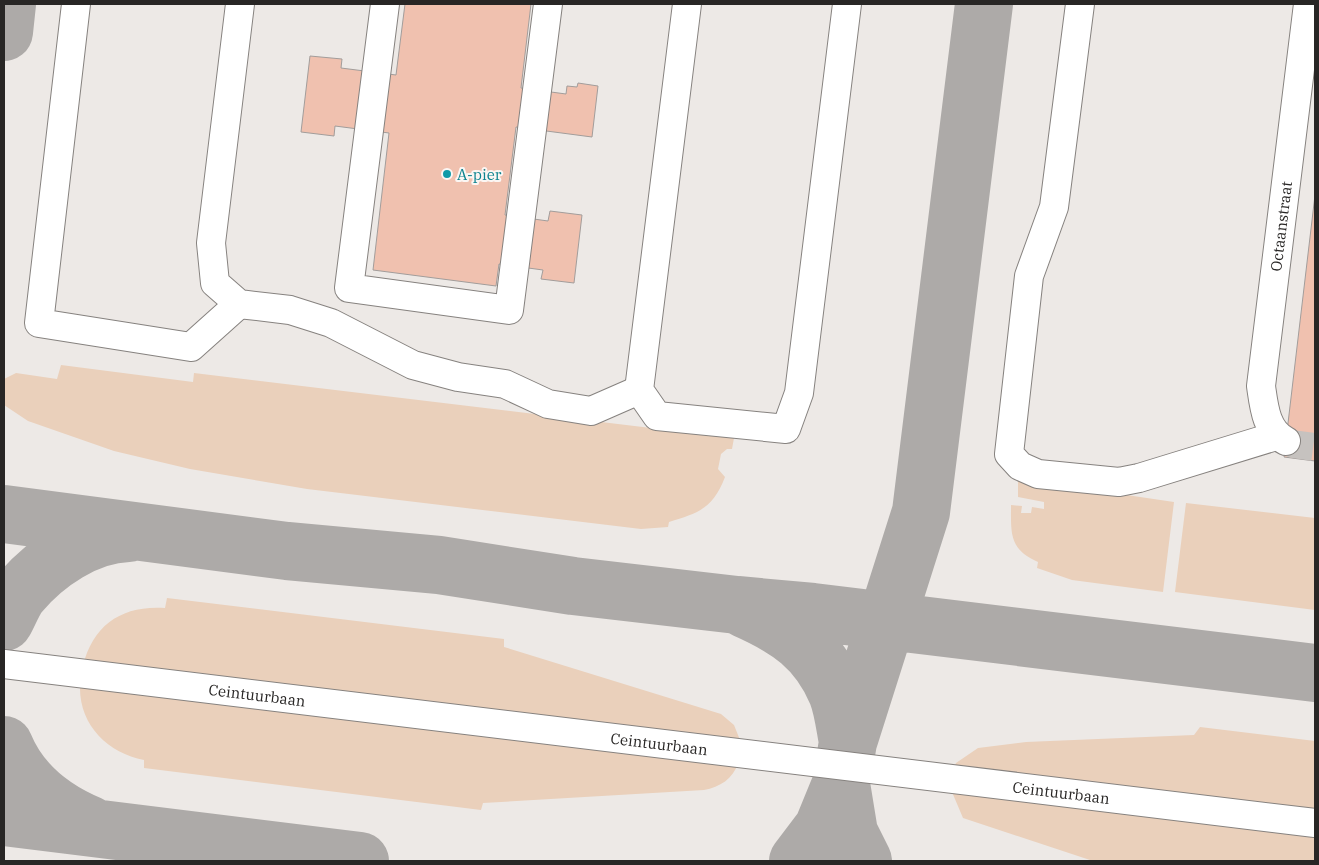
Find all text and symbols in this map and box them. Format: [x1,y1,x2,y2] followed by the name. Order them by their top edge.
[457,165,502,184] place label: A-pier
[441,168,453,180] marker: A-pier
[1266,180,1296,272] street label: Octaanstraat
[208,679,307,710] street label: Ceintuurbaan
[610,728,709,759] street label: Ceintuurbaan
[1012,777,1111,808] street label: Ceintuurbaan

